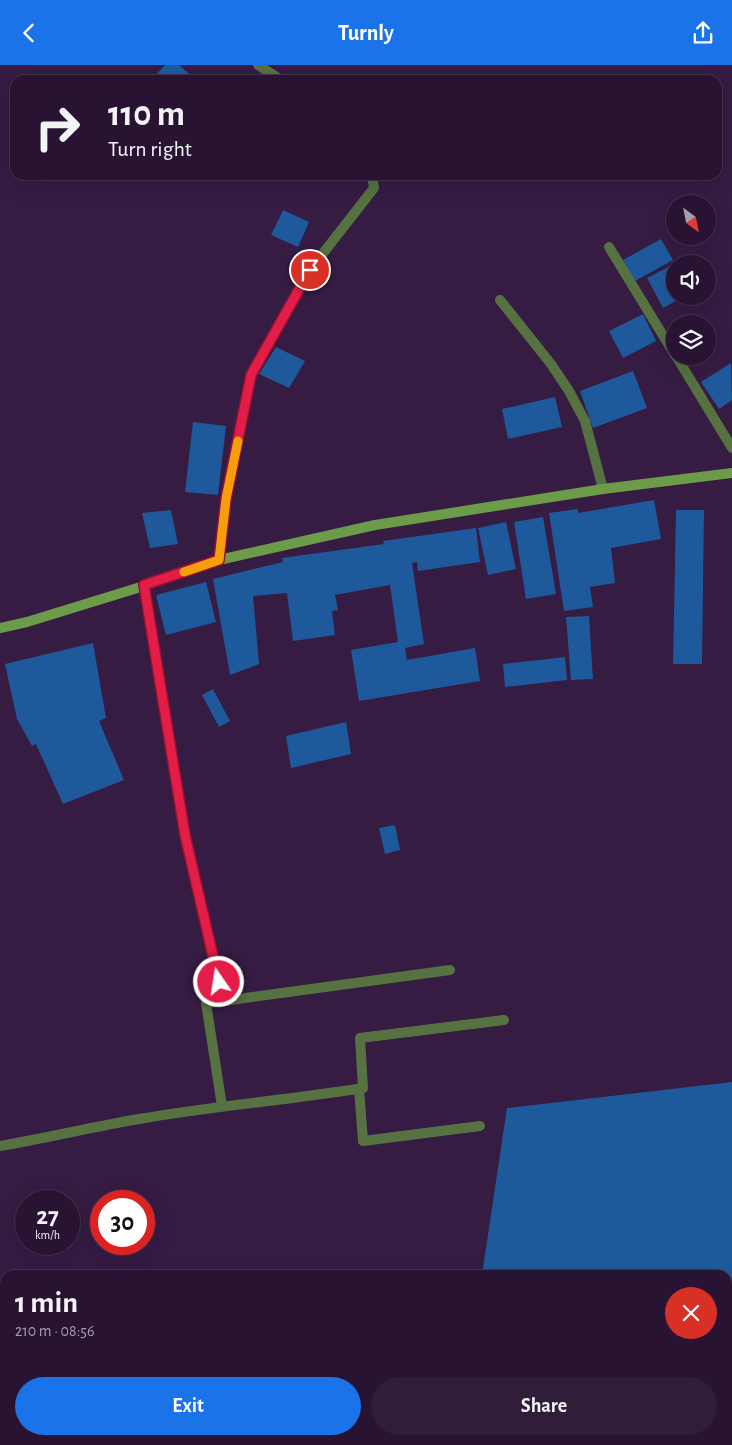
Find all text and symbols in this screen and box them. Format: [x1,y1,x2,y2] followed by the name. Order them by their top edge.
[15,19,43,47] icon: back
[689,19,717,47] icon: share
[338,22,394,44] text: Turnly
[25,95,90,160] icon: right
[108,97,185,132] text: 110 m
[108,138,192,160] text: Turn right
[666,195,716,245] north arrow
[666,195,716,365] map controls
[289,249,331,291] pin
[666,255,716,305] button: sound
[296,256,324,284] icon: arrive
[666,315,716,365] button: layers
[192,955,244,1007] position arrow
[90,1190,155,1255] speed limit sign: 30
[36,1204,59,1229] text: 27
[35,1229,60,1241] text: km/h
[665,1287,717,1339] button: close
[15,1288,78,1318] text: 1 min
[15,1323,95,1339] text: 210 m · 08:56
[15,1377,361,1435] button: Exit
[371,1377,717,1435] button: Share

